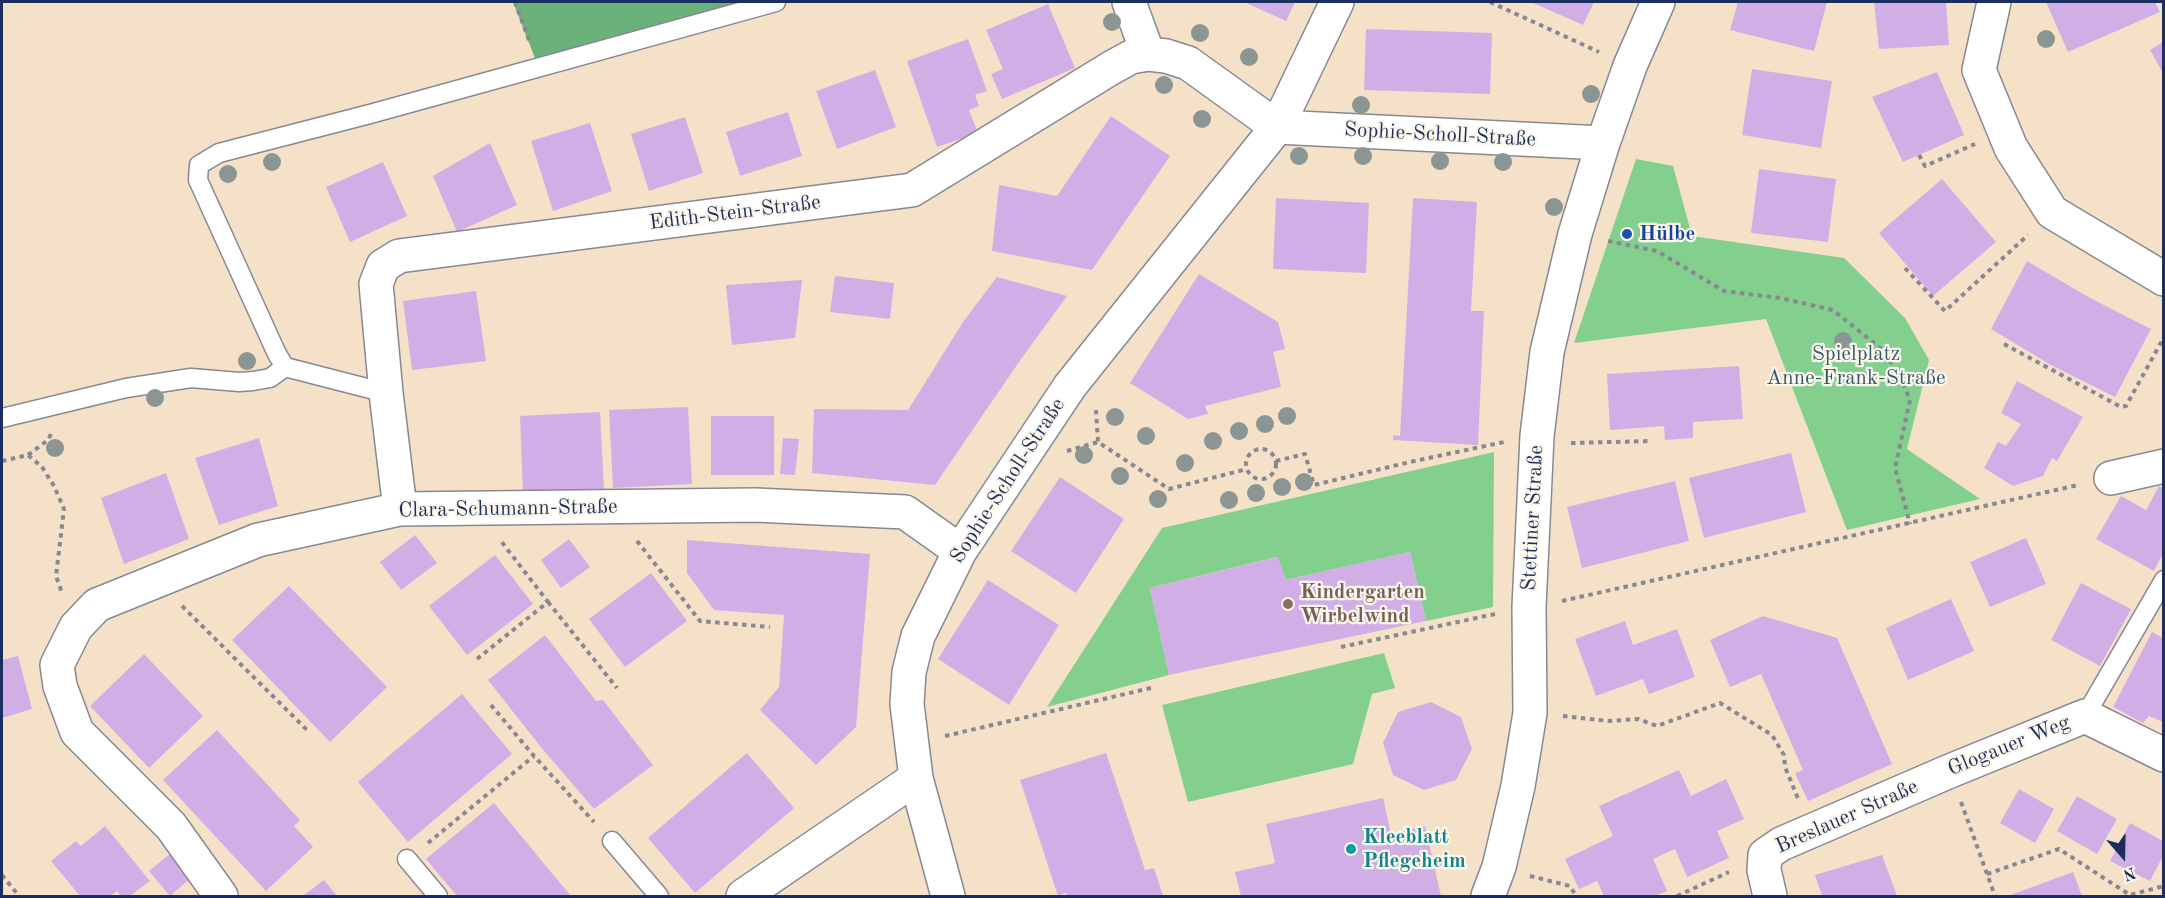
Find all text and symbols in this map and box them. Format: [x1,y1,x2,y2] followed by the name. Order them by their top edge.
[1343,117,1537,153] street label: Sophie-Scholl-Straße
[648,190,822,236] street label: Edith-Stein-Straße
[1639,221,1695,247] place label: Hülbe
[1620,227,1634,241] marker: Hülbe
[1766,341,1946,391] park label: Spielplatz Anne-Frank-Straße
[945,394,1071,568] street label: Sophie-Scholl-Straße
[1517,444,1549,592] street label: Stettiner Straße
[398,494,618,524] street label: Clara-Schumann-Straße
[1300,579,1425,629] place label: Kindergarten Wirbelwind
[1281,597,1295,611] marker: Kindergarten Wirbelwind
[1944,710,2074,782] street label: Glogauer Weg
[1772,774,1922,860] street label: Breslauer Straße
[1363,824,1466,874] place label: Kleeblatt Pflegeheim
[2093,826,2153,886] north arrow
[1344,842,1358,856] marker: Kleeblatt Pflegeheim
[2121,863,2138,883] text: N

